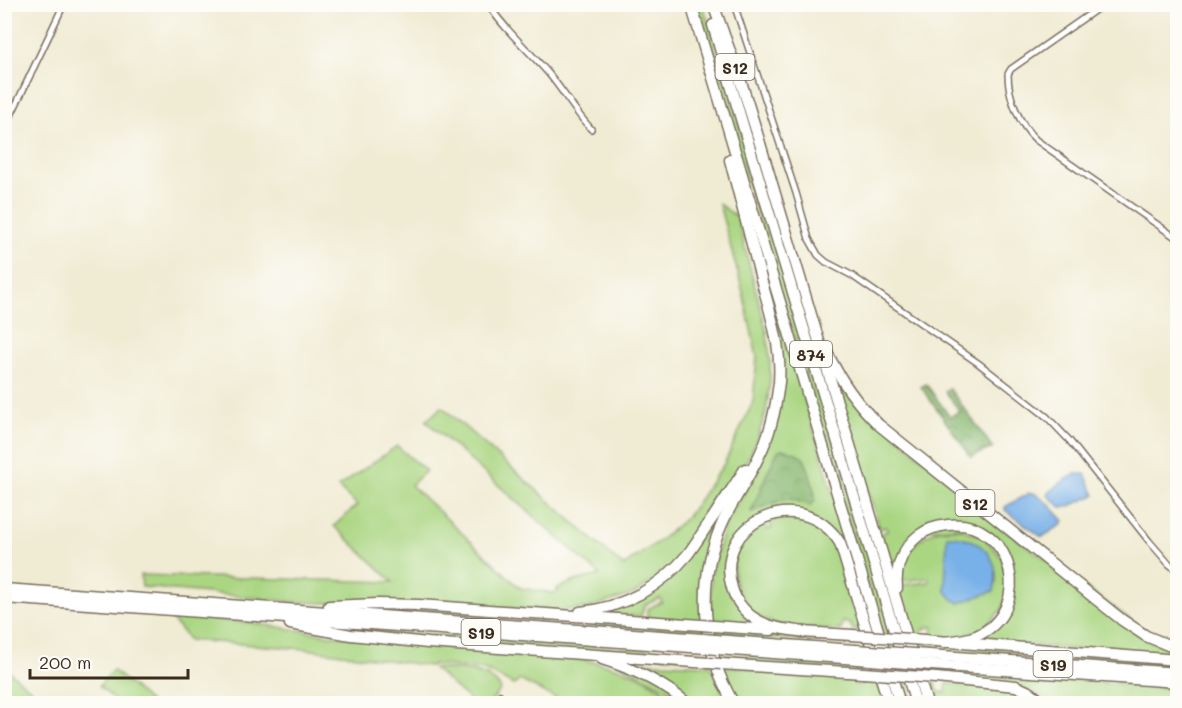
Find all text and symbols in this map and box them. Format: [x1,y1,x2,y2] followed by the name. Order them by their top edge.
[716,54,754,80] road number: S12
[790,341,832,367] road number: 874
[956,490,994,516] road number: S12
[462,619,500,645] road number: S19
[30,642,188,680] scale bar
[39,650,91,674] text: 200 m
[1034,651,1072,677] road number: S19

